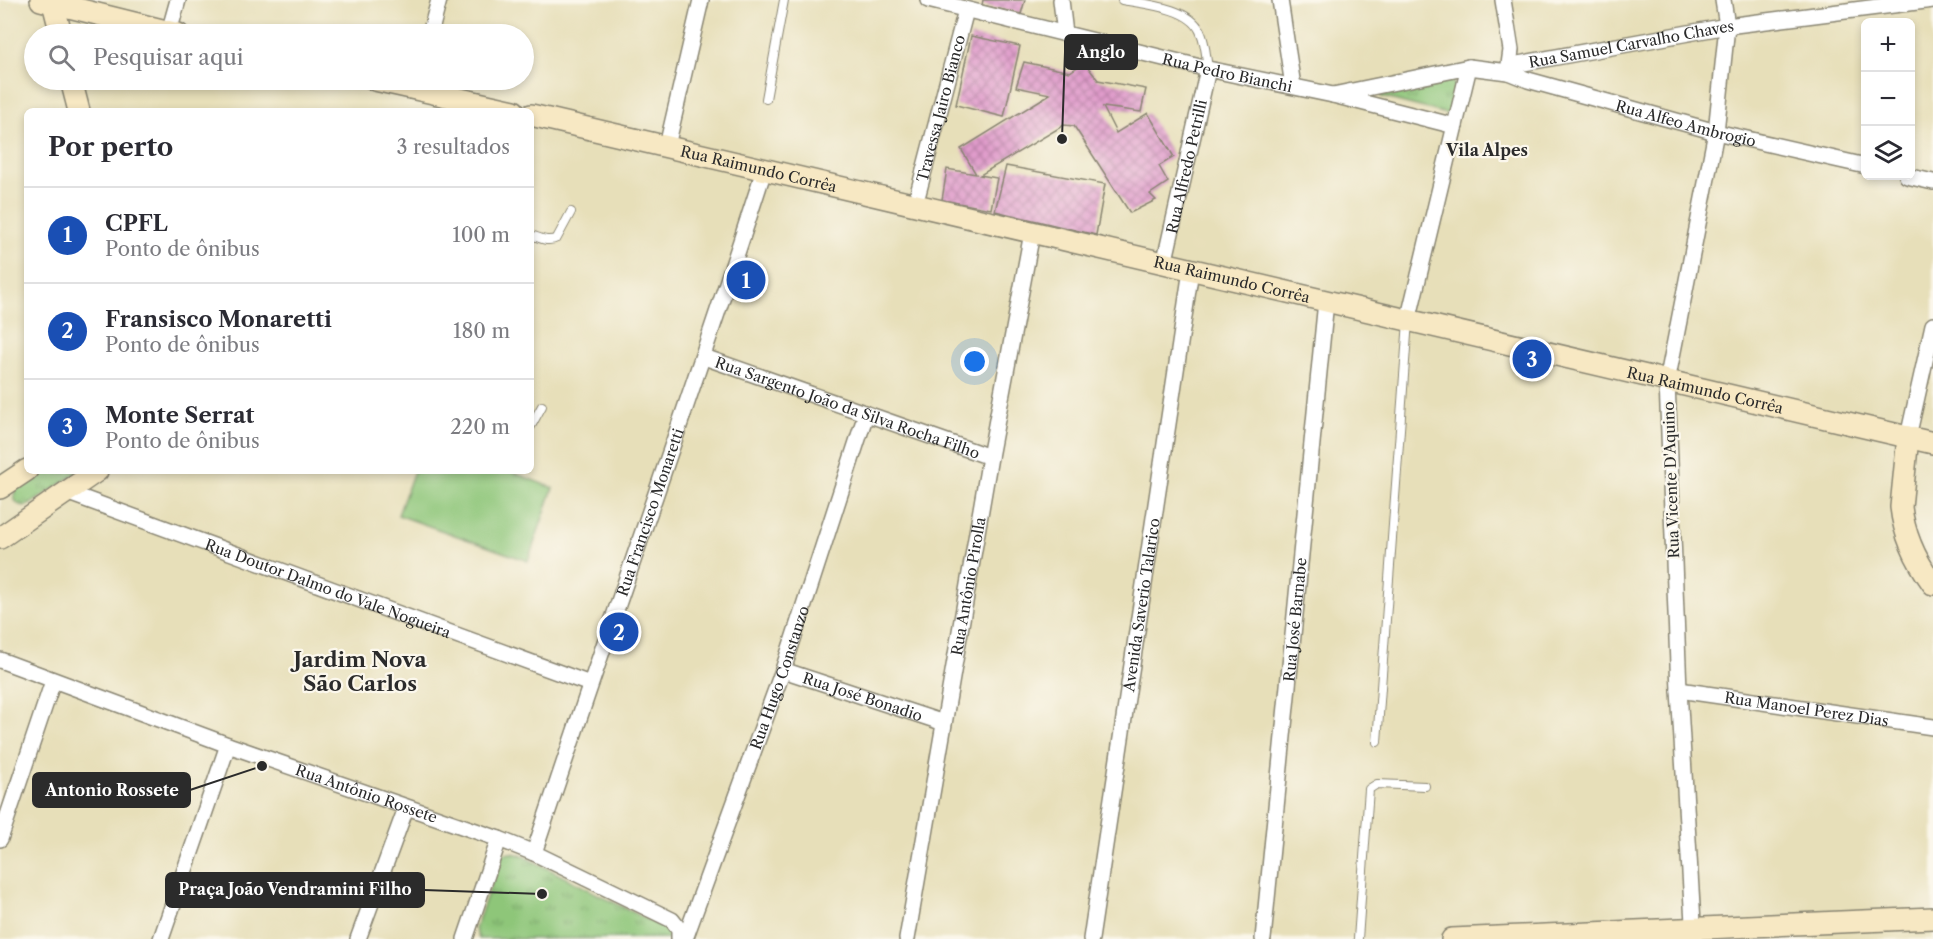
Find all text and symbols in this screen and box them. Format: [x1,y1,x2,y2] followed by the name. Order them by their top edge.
[1527,16,1735,71] street label: Rua Samuel Carvalho Chaves
[1861,18,1915,180] map controls
[1861,18,1915,72] button: +
[24,24,534,90] search box
[912,33,969,184] street label: Travessa Jairo Bianco
[1065,35,1137,69] callout: Anglo
[45,41,78,74] icon: search
[1076,42,1125,62] text: Anglo
[93,44,243,71] text: Pesquisar aqui
[1160,49,1294,96] street label: Rua Pedro Bianchi
[1861,72,1915,126] button: −
[1614,95,1758,150] street label: Rua Alfeo Ambrogio
[1162,97,1210,235] street label: Rua Alfredo Petrilli
[1861,126,1915,180] button: layers
[48,131,173,163] text: Por perto
[397,135,510,159] text: 3 resultados
[1445,140,1528,160] district label: Vila Alpes
[679,141,839,196] street label: Rua Raimundo Corrêa
[105,210,168,237] text: CPFL
[63,223,72,247] text: 1
[452,223,510,247] text: 100 m
[105,237,260,261] text: Ponto de ônibus
[1152,252,1312,307] street label: Rua Raimundo Corrêa
[726,258,766,302] pin: 1
[105,306,332,333] text: Fransisco Monaretti
[62,319,73,343] text: 2
[453,319,510,343] text: 180 m
[105,333,260,357] text: Ponto de ônibus
[1512,336,1552,382] pin: 3
[960,347,989,376] your location
[713,352,982,462] street label: Rua Sargento João da Silva Rocha Filho
[1625,362,1785,417] street label: Rua Raimundo Corrêa
[1659,401,1683,559] street label: Rua Vicente D'Aquino
[105,402,254,429] text: Monte Serrat
[62,415,73,439] text: 3
[450,415,510,439] text: 220 m
[612,425,687,599] street label: Rua Francisco Monaretti
[105,429,260,453] text: Ponto de ônibus
[946,515,989,657] street label: Rua Antônio Pirolla
[1118,517,1163,694] street label: Avenida Saverio Talarico
[202,534,454,642] street label: Rua Doutor Dalmo do Vale Nogueira
[1279,557,1310,683] street label: Rua José Barnabe
[745,603,813,752] street label: Rua Hugo Constanzo
[600,610,638,654] pin: 2
[289,647,427,696] district label: Jardim Nova São Carlos
[800,668,925,725] street label: Rua José Bonadio
[1723,687,1890,730] street label: Rua Manoel Perez Dias
[293,760,440,826] street label: Rua Antônio Rossete
[33,773,190,807] callout: Antonio Rossete
[44,780,179,800] text: Antonio Rossete
[166,873,424,907] callout: Praça João Vendramini Filho
[178,879,412,899] text: Praça João Vendramini Filho

